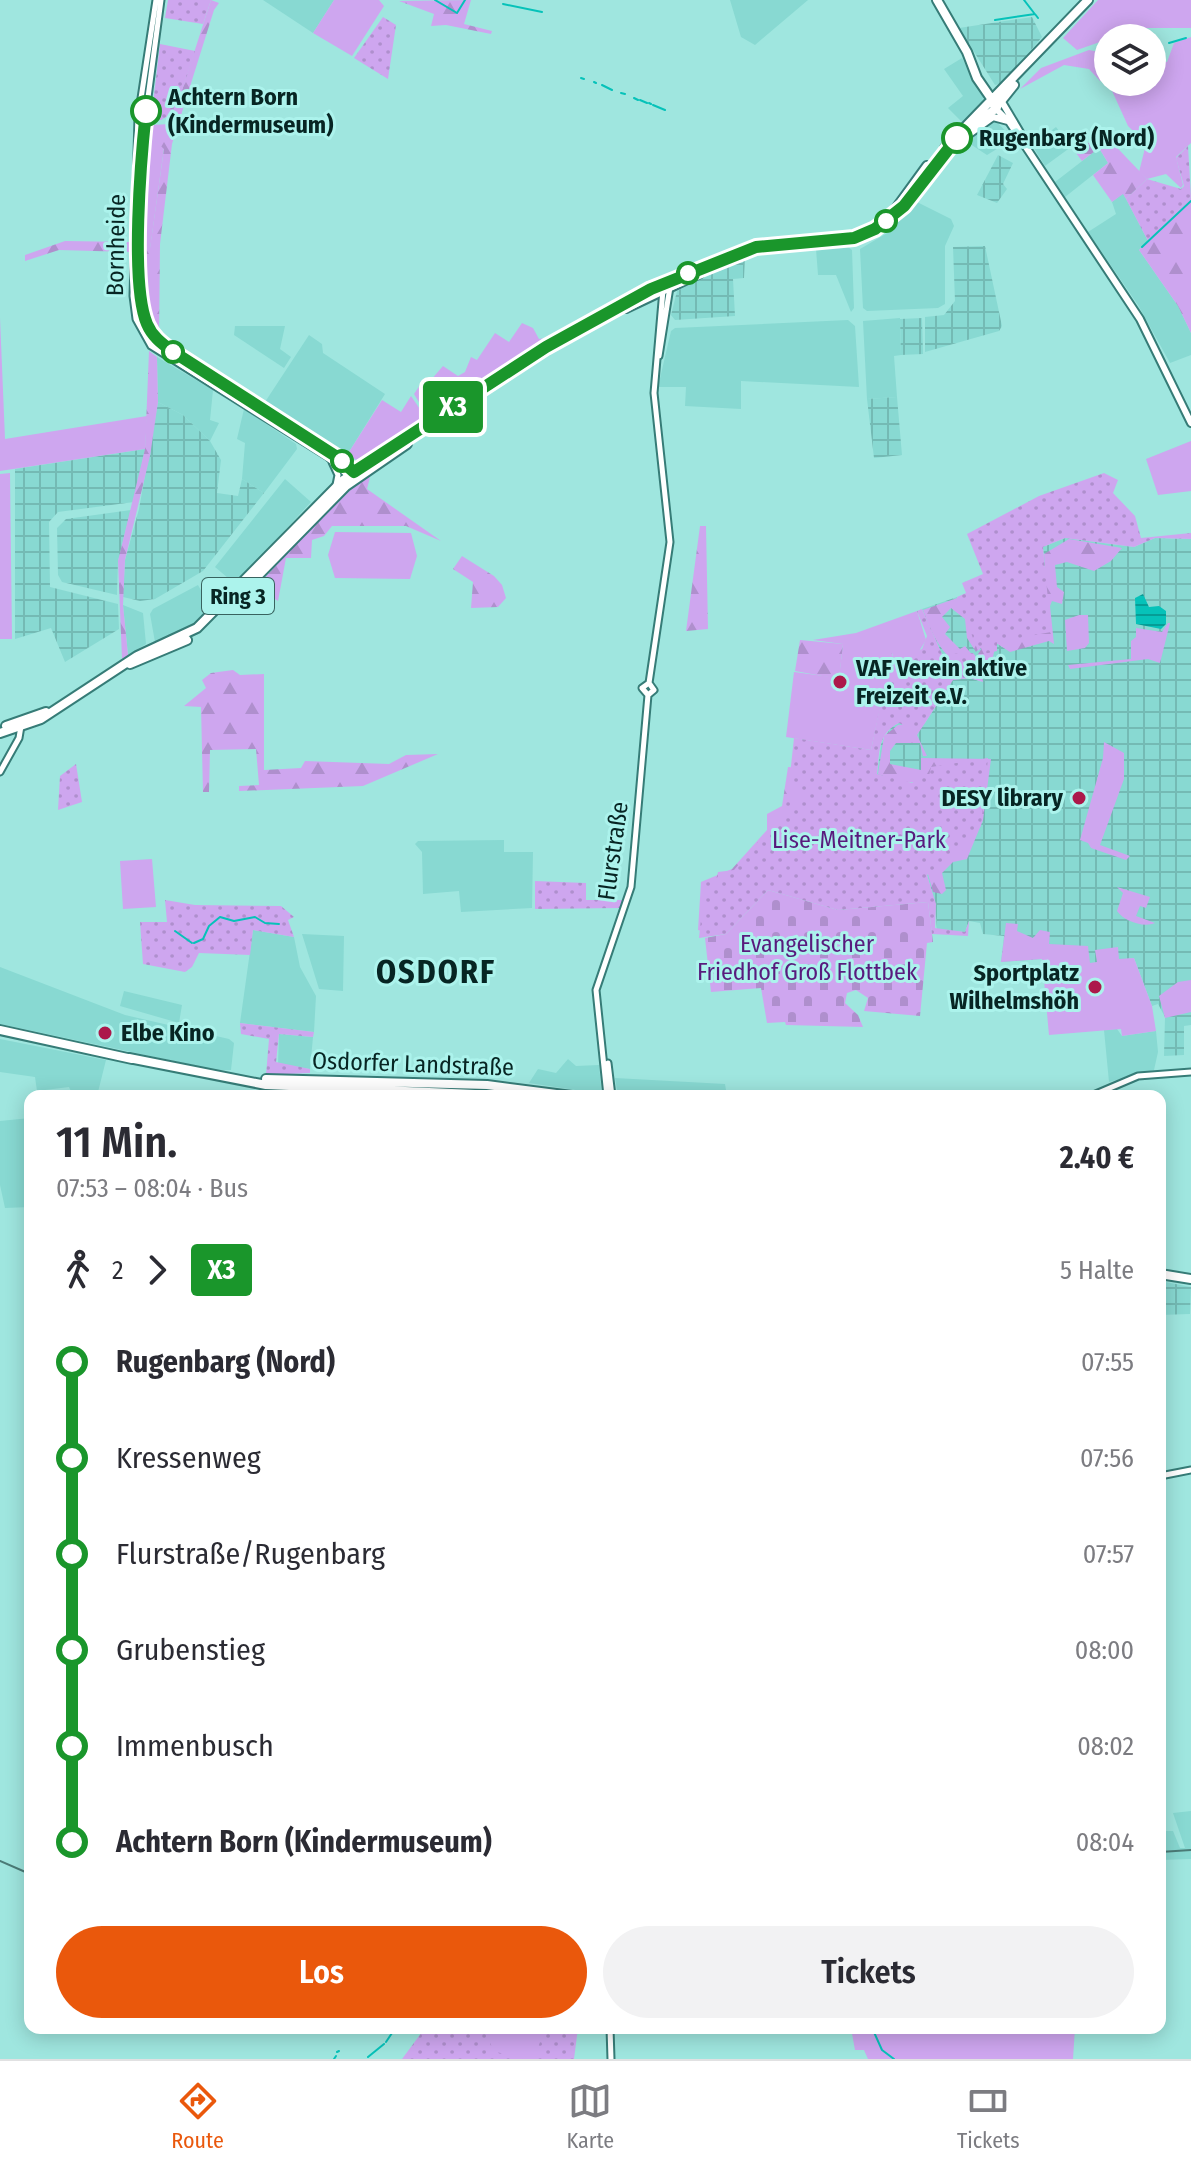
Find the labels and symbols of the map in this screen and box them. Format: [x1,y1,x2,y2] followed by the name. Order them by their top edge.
[167,83,333,139] place label: Achtern Born (Kindermuseum)
[131,96,161,126] marker: Achtern Born (Kindermuseum)
[942,123,972,153] marker: Rugenbarg (Nord)
[979,124,1154,152] place label: Rugenbarg (Nord)
[101,194,131,296] street label: Bornheide
[875,210,897,232] unlabelled marker
[677,262,699,284] unlabelled marker
[162,341,184,363] unlabelled marker
[417,381,489,433] line badge: X3
[331,450,353,472] unlabelled marker
[202,578,274,614] road number: Ring 3
[855,654,1027,710] place label: VAF Verein aktive Freizeit e.V.
[831,673,849,691] marker: VAF Verein aktive Freizeit e.V.
[942,784,1064,812] place label: DESY library
[1070,789,1088,807] marker: DESY library
[592,800,634,902] street label: Flurstraße
[772,826,947,854] park label: Lise-Meitner-Park
[697,930,918,986] park label: Evangelischer Friedhof Groß Flottbek
[376,953,496,991] district label: OSDORF
[950,959,1079,1015] place label: Sportplatz Wilhelmshöh
[1086,978,1104,996] marker: Sportplatz Wilhelmshöh
[121,1019,215,1047] place label: Elbe Kino
[96,1024,114,1042] marker: Elbe Kino
[312,1046,514,1082] street label: Osdorfer Landstraße

